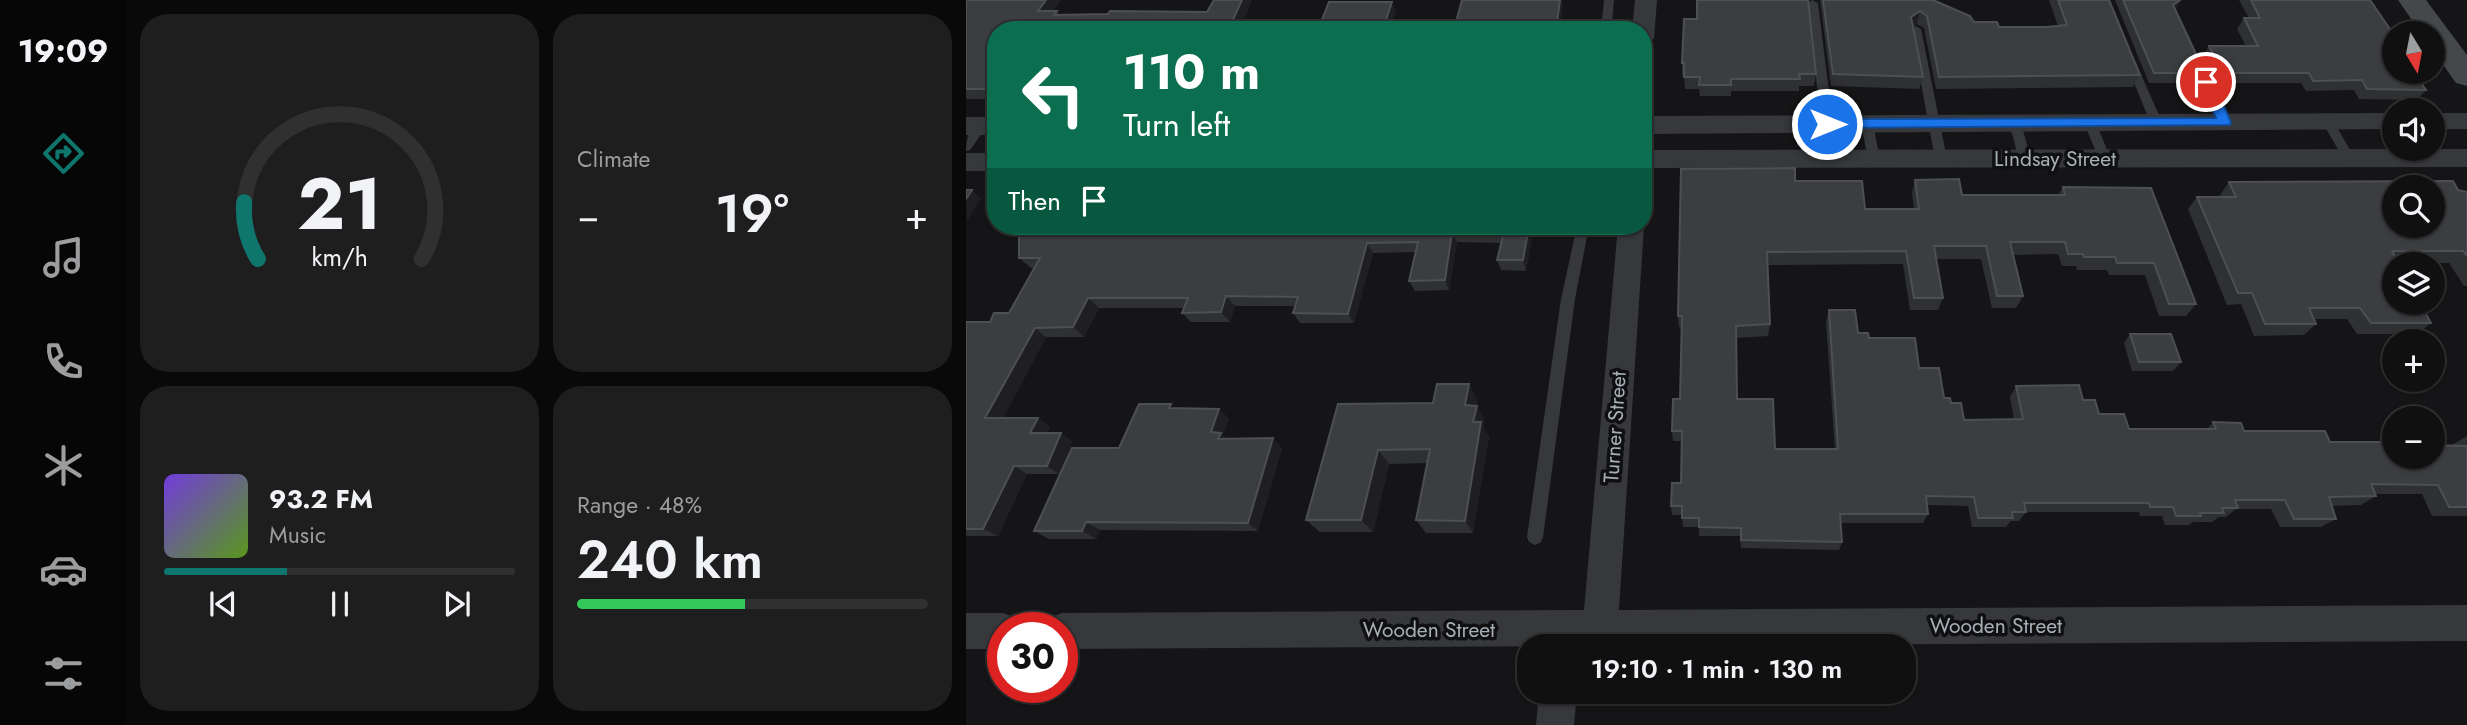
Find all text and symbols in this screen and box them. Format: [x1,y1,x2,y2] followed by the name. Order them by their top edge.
[2382,21,2445,84] north arrow
[2382,21,2445,469] map controls
[18,28,108,74] text: 19:09
[1123,37,1260,107] text: 110 m
[1008,49,1099,140] icon: left
[2176,52,2236,112] pin
[2187,63,2225,101] icon: arrive
[1790,87,1864,161] position arrow
[2382,98,2445,161] button: sound
[1123,102,1230,148] text: Turn left
[39,129,88,178] icon: directions
[577,142,650,176] text: Climate
[1994,144,2116,174] street label: Lindsay Street
[297,151,382,256] text: 21
[2382,175,2445,238] button: search
[715,176,789,252] text: 19°
[1008,182,1061,220] text: Then
[1075,182,1113,220] icon: arrive
[577,188,599,243] text: −
[905,188,928,243] text: +
[39,233,88,282] icon: music
[311,239,368,275] text: km/h
[2382,252,2445,315] button: layers
[2382,329,2445,392] button: +
[39,337,88,386] icon: phone
[1596,370,1634,484] street label: Turner Street
[2382,406,2445,469] button: −
[39,441,88,490] icon: climate
[269,480,373,518] text: 93.2 FM
[577,488,702,522] text: Range · 48%
[269,518,326,552] text: Music
[577,522,763,598] text: 240 km
[39,545,88,594] icon: car
[204,585,242,623] icon: previous
[321,585,359,623] icon: pause
[438,585,476,623] icon: next
[1930,611,2062,641] street label: Wooden Street
[987,612,1078,703] speed limit sign: 30
[1363,615,1495,645] street label: Wooden Street
[39,649,88,698] icon: filters
[1591,650,1842,688] text: 19:10 · 1 min · 130 m

